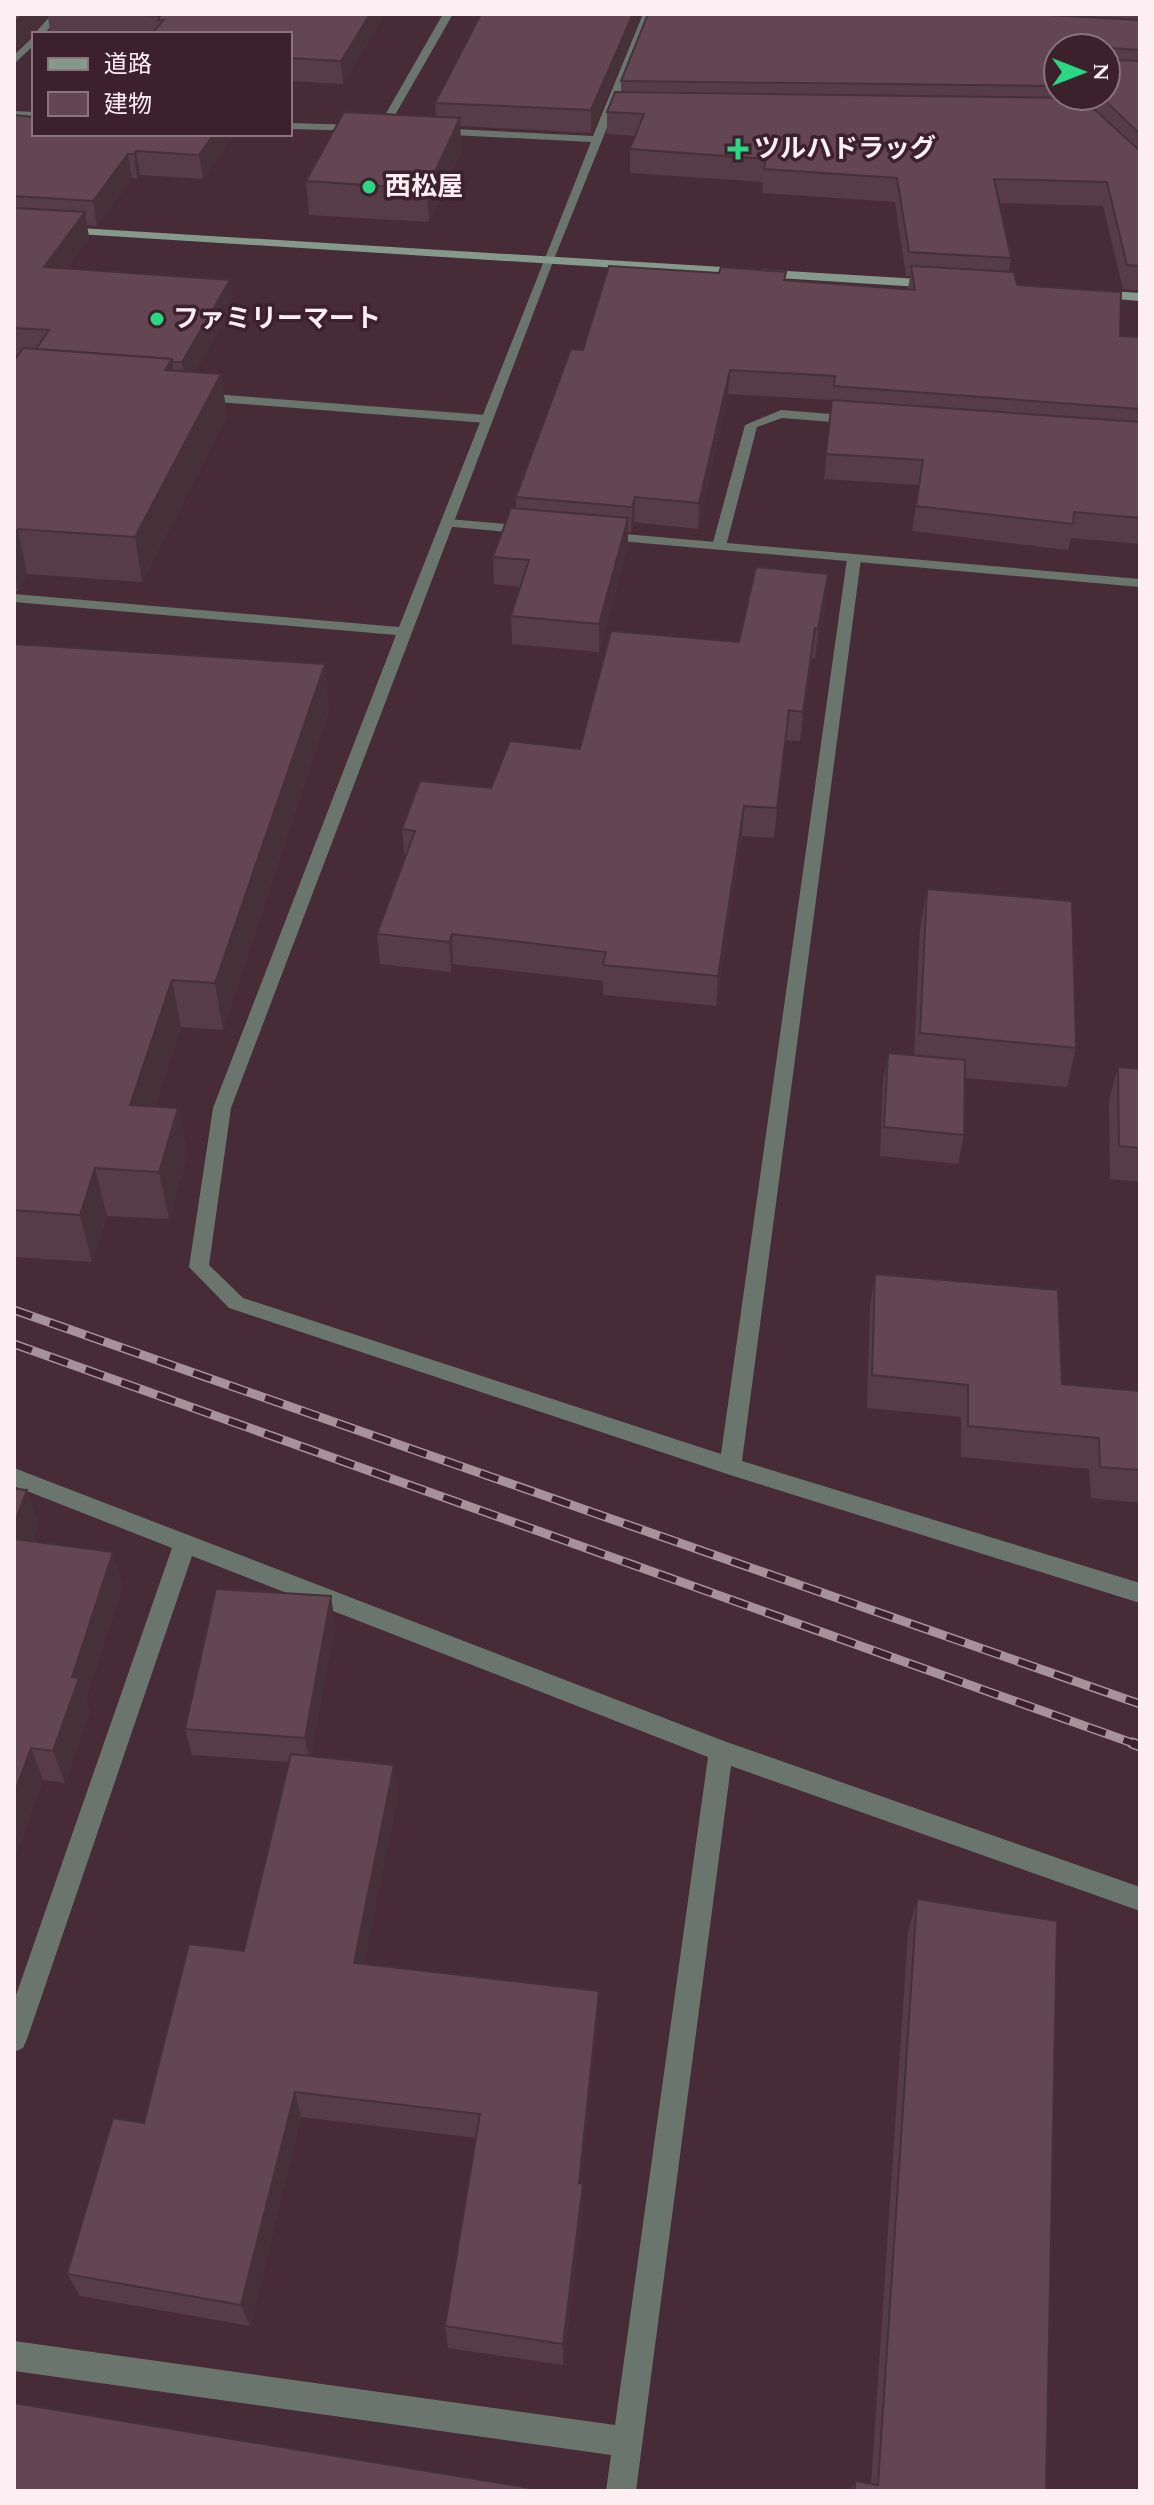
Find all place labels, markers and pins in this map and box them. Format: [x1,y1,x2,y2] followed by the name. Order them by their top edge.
[754,129,936,169] place label: ツルハドラッグ
[729,140,747,158] marker: ツルハドラッグ
[385,167,463,207] place label: 西松屋
[360,178,378,196] marker: 西松屋
[173,299,381,339] place label: ファミリーマート
[148,310,166,328] marker: ファミリーマート

